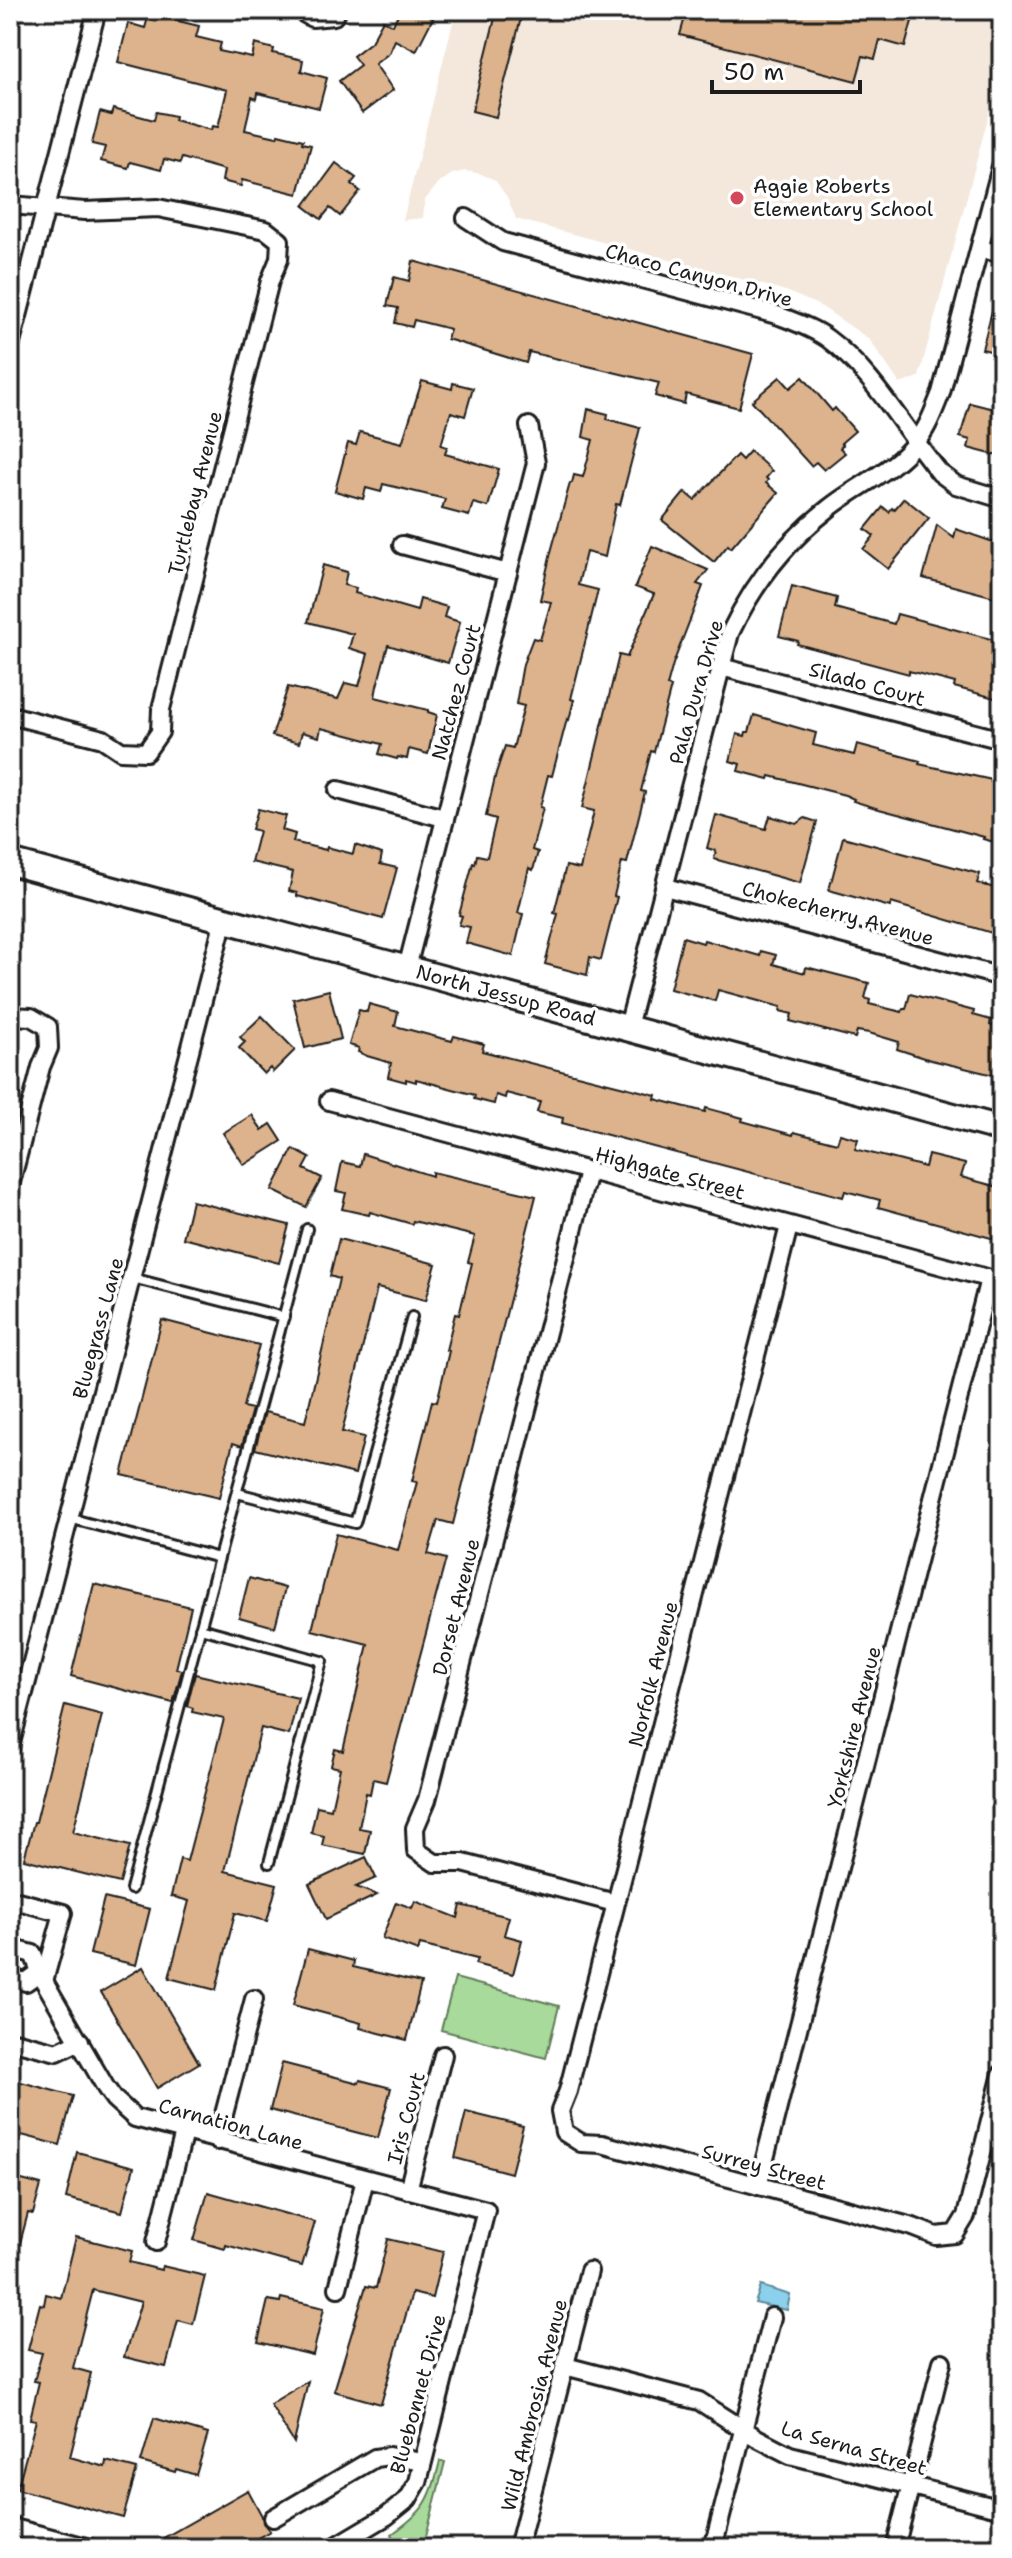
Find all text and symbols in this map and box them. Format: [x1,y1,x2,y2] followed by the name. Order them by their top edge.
[712,44,860,94] scale bar
[724,56,784,88] text: 50 m
[753,173,933,222] place label: Aggie Roberts Elementary School
[728,189,746,207] marker: Aggie Roberts Elementary School
[602,237,796,313] street label: Chaco Canyon Drive
[162,408,228,578] street label: Turtlebay Avenue
[663,617,729,767] street label: Pala Dura Drive
[425,621,487,763] street label: Natchez Court
[806,656,928,712] street label: Silado Court
[739,875,937,951] street label: Chokecherry Avenue
[413,958,599,1032] street label: North Jessup Road
[592,1141,748,1205] street label: Highgate Street
[67,1254,129,1402] street label: Bluegrass Lane
[426,1536,486,1678] street label: Dorset Avenue
[622,1598,684,1750] street label: Norfolk Avenue
[821,1643,887,1811] street label: Yorkshire Avenue
[381,2069,431,2167] street label: Iris Court
[156,2092,306,2156] street label: Carnation Lane
[699,2138,829,2196] street label: Surrey Street
[495,2296,573,2514] street label: Wild Ambrosia Avenue
[384,2311,452,2477] street label: Bluebonnet Drive
[778,2415,930,2481] street label: La Serna Street

